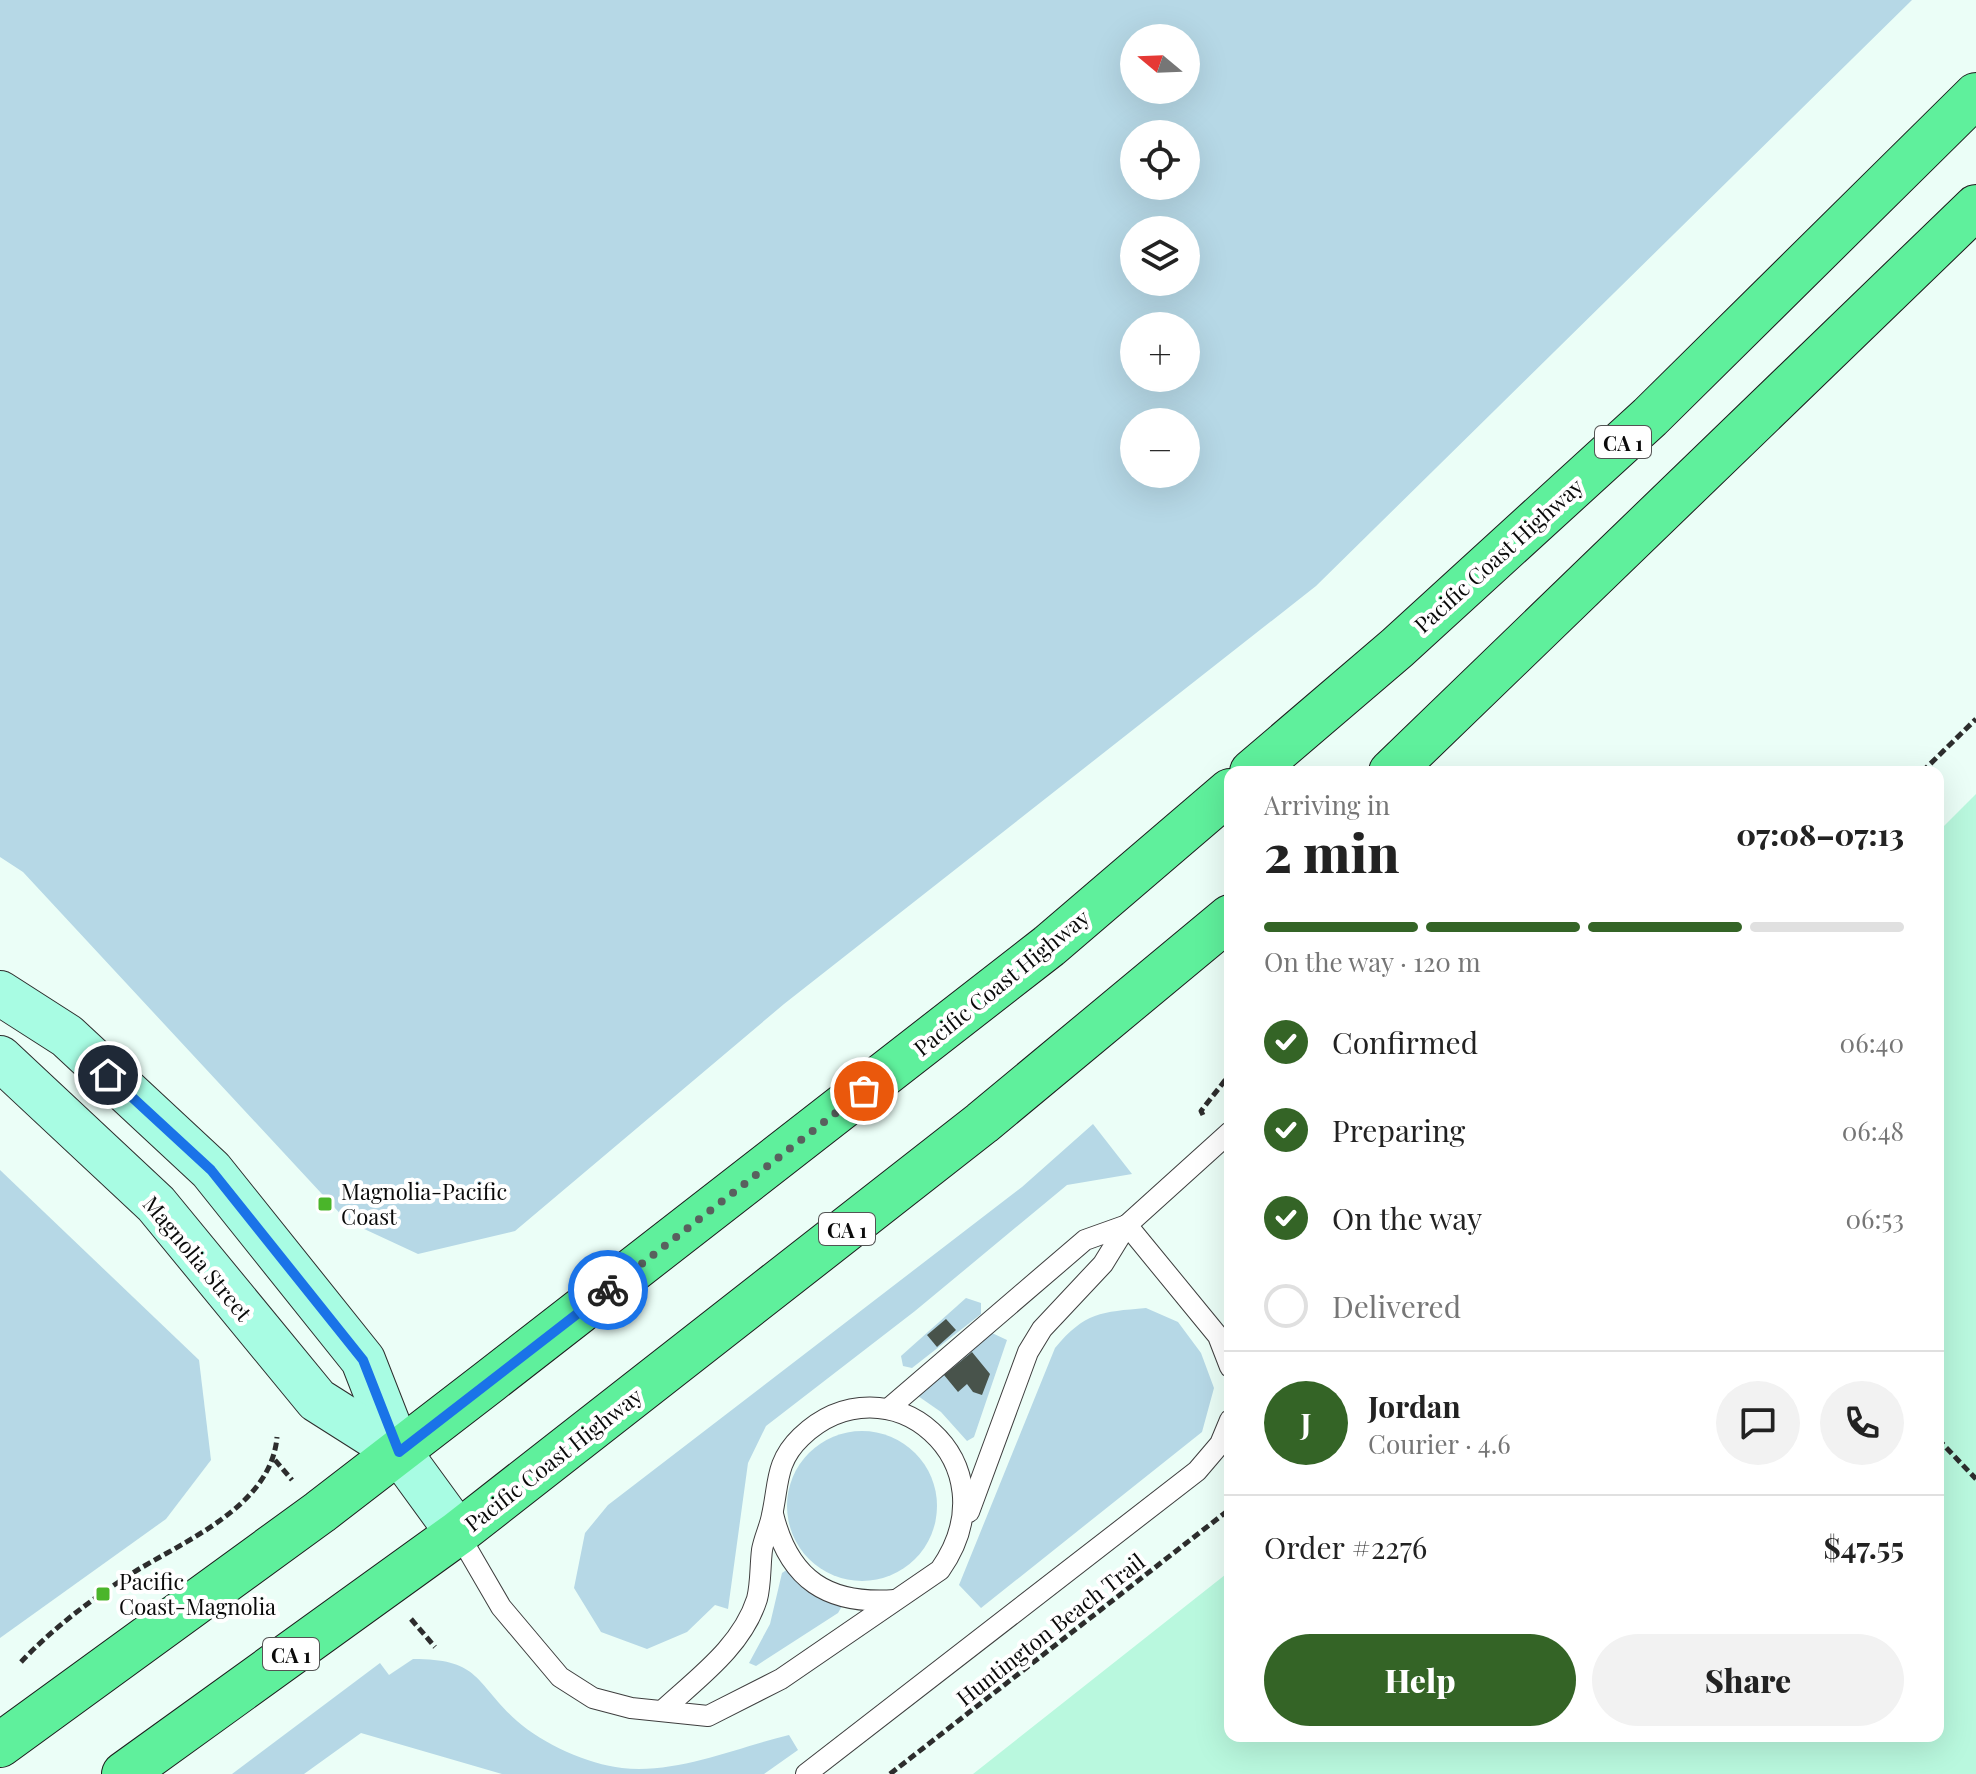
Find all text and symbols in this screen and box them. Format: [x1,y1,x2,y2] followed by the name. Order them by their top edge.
[1120,24,1200,104] north arrow
[1120,24,1200,488] map controls
[1120,120,1200,200] button: locate
[1120,216,1200,296] button: layers
[1120,312,1200,392] button: +
[1120,408,1200,488] button: −
[1595,426,1651,458] road number: CA 1
[1407,471,1589,639] street label: Pacific Coast Highway
[1264,787,1390,822] text: Arriving in
[1736,814,1904,854] text: 07:08–07:13
[1264,817,1399,886] text: 2 min
[907,902,1095,1062] street label: Pacific Coast Highway
[1264,944,1481,979] text: On the way · 120 m
[1264,1020,1308,1064] icon: check
[1332,1022,1478,1062] text: Confirmed
[1840,1025,1904,1060] text: 06:40
[74,1041,142,1109] pin
[86,1053,130,1097] icon: home
[830,1057,898,1125] pin
[842,1069,886,1113] icon: bag
[1264,1108,1308,1152] icon: check
[1332,1110,1465,1150] text: Preparing
[1842,1113,1904,1148] text: 06:48
[341,1176,507,1231] place label: Magnolia-Pacific Coast
[137,1189,260,1328] street label: Magnolia Street
[316,1195,334,1213] marker: Magnolia-Pacific Coast
[1264,1196,1308,1240] icon: check
[1332,1198,1482,1238] text: On the way
[1846,1201,1904,1236] text: 06:53
[819,1213,875,1245] road number: CA 1
[568,1250,648,1330] courier
[586,1268,630,1312] icon: bike
[1332,1286,1461,1326] text: Delivered
[458,1380,648,1538] street label: Pacific Coast Highway
[1716,1381,1800,1465] button: chat
[1820,1381,1904,1465] button: phone
[1368,1386,1461,1426] text: Jordan
[1301,1403,1311,1443] text: J
[1368,1426,1511,1461] text: Courier · 4.6
[1264,1527,1427,1567] text: Order #2276
[1824,1527,1904,1567] text: $47.55
[950,1546,1150,1712] street label: Huntington Beach Trail
[119,1566,276,1621] place label: Pacific Coast-Magnolia
[94,1585,112,1603] marker: Pacific Coast-Magnolia
[1264,1634,1576,1726] button: Help
[1592,1634,1904,1726] button: Share
[263,1638,319,1670] road number: CA 1

